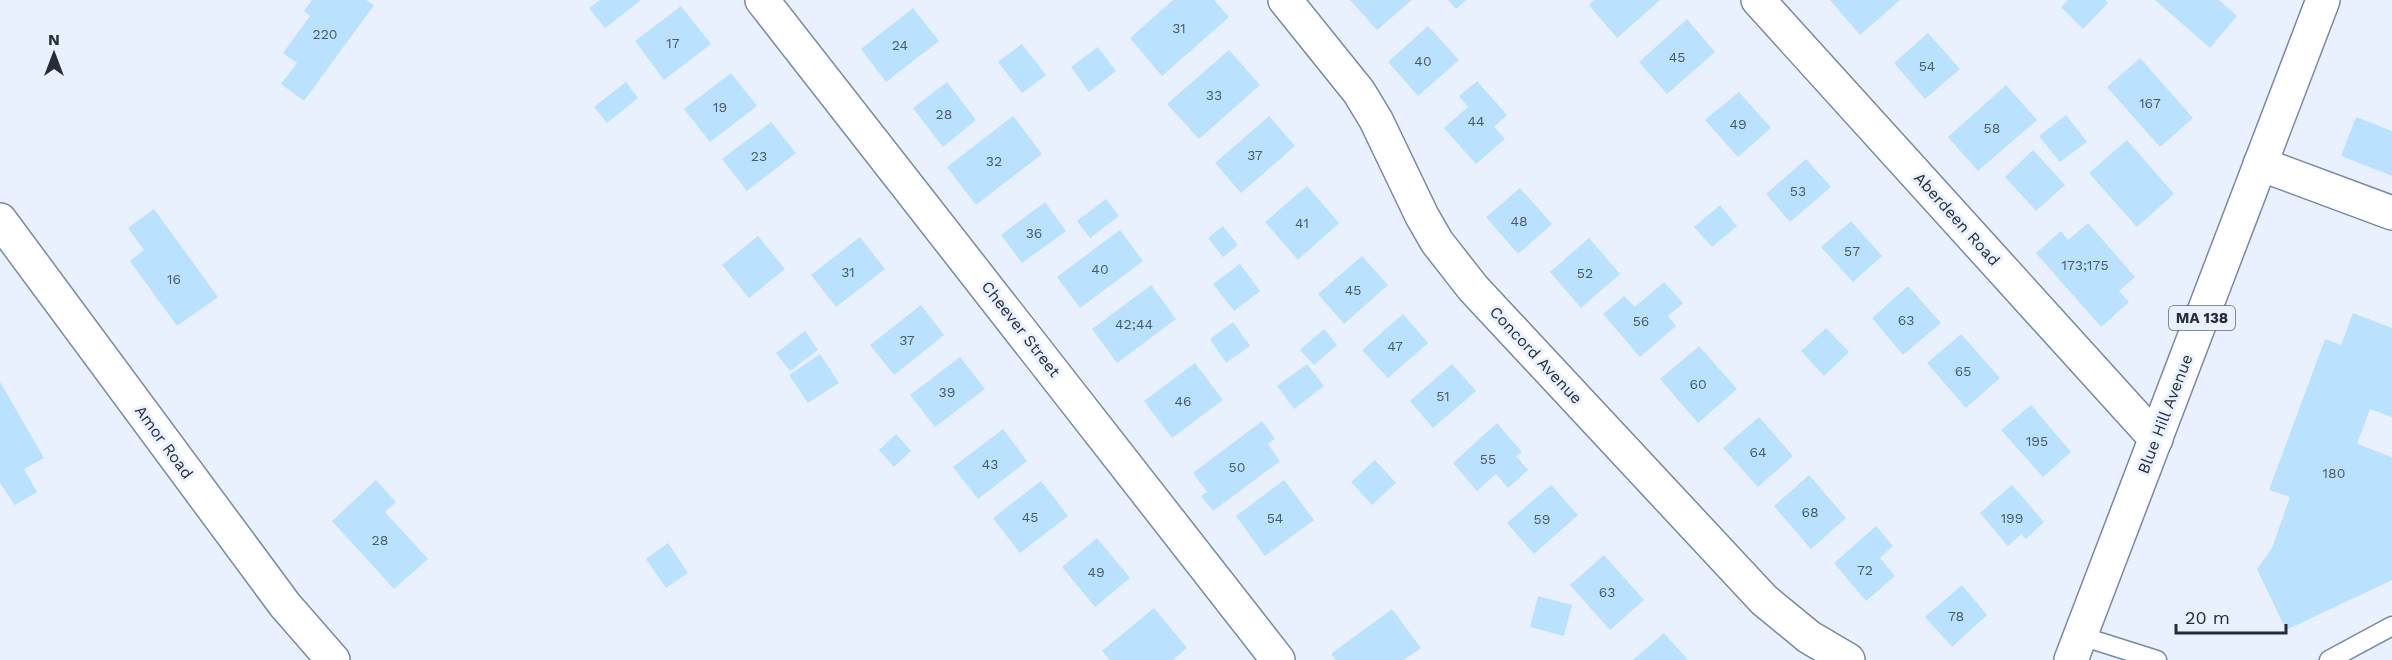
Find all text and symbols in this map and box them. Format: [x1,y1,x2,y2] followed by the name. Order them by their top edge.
[1172,20,1186,36] house number: 31
[24,24,84,84] north arrow
[312,26,338,42] house number: 220
[48,30,60,49] text: N
[666,35,680,51] house number: 17
[892,37,908,53] house number: 24
[1669,49,1685,65] house number: 45
[1414,53,1432,69] house number: 40
[1919,58,1935,74] house number: 54
[1206,87,1222,103] house number: 33
[2139,95,2161,111] house number: 167
[713,99,727,115] house number: 19
[936,106,952,122] house number: 28
[1467,113,1485,129] house number: 44
[1729,116,1747,132] house number: 49
[1984,120,2000,136] house number: 58
[1247,147,1263,163] house number: 37
[751,148,767,164] house number: 23
[986,153,1002,169] house number: 32
[1910,168,2004,270] street label: Aberdeen Road
[1790,183,1806,199] house number: 53
[1510,213,1528,229] house number: 48
[1295,215,1309,231] house number: 41
[1026,225,1042,241] house number: 36
[1844,243,1860,259] house number: 57
[2061,257,2109,273] house number: 173;175
[1091,261,1109,277] house number: 40
[841,264,855,280] house number: 31
[1577,265,1593,281] house number: 52
[167,271,181,287] house number: 16
[978,277,1065,381] street label: Cheever Street
[1345,282,1361,298] house number: 45
[1486,302,1586,408] street label: Concord Avenue
[2169,306,2235,330] road number: MA 138
[1898,312,1914,328] house number: 63
[1633,313,1649,329] house number: 56
[1115,316,1153,332] house number: 42;44
[899,332,915,348] house number: 37
[1387,338,1403,354] house number: 47
[2133,352,2197,476] street label: Blue Hill Avenue
[1955,363,1971,379] house number: 65
[1689,376,1707,392] house number: 60
[939,384,955,400] house number: 39
[1436,388,1450,404] house number: 51
[1174,393,1192,409] house number: 46
[131,402,197,482] street label: Amor Road
[2026,433,2048,449] house number: 195
[1749,444,1767,460] house number: 64
[1480,451,1496,467] house number: 55
[982,456,998,472] house number: 43
[1229,459,1245,475] house number: 50
[2323,465,2345,481] house number: 180
[1801,504,1819,520] house number: 68
[1022,509,1038,525] house number: 45
[1267,510,1283,526] house number: 54
[2001,510,2023,526] house number: 199
[1534,511,1550,527] house number: 59
[372,532,388,548] house number: 28
[1857,562,1873,578] house number: 72
[1087,564,1105,580] house number: 49
[1599,584,1615,600] house number: 63
[2176,597,2286,635] scale bar
[2185,607,2230,628] text: 20 m
[1948,608,1964,624] house number: 78

